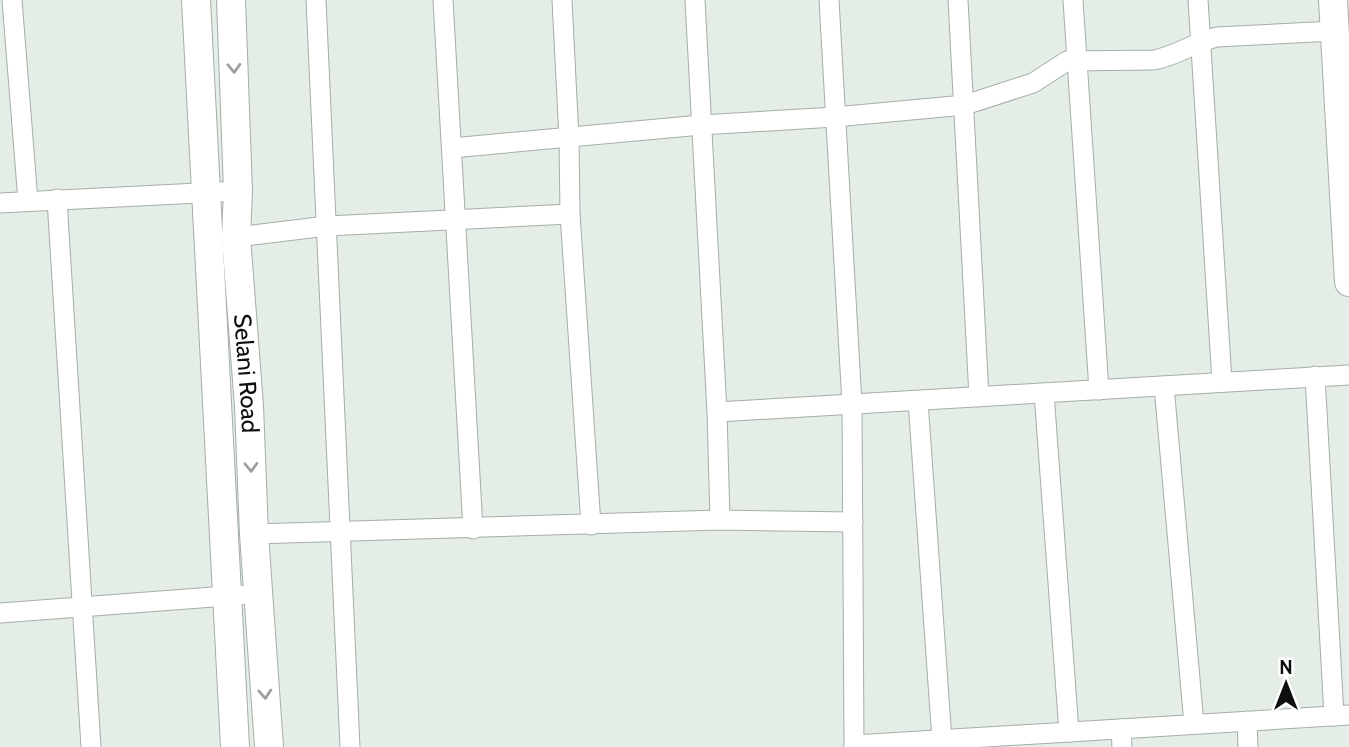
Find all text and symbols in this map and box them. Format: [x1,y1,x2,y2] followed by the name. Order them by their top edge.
[226,63,241,74] one-way arrow
[228,313,265,434] street label: Selani Road
[244,461,259,472] one-way arrow
[1251,649,1321,719] north arrow
[1279,656,1293,679] text: N
[257,688,272,699] one-way arrow

